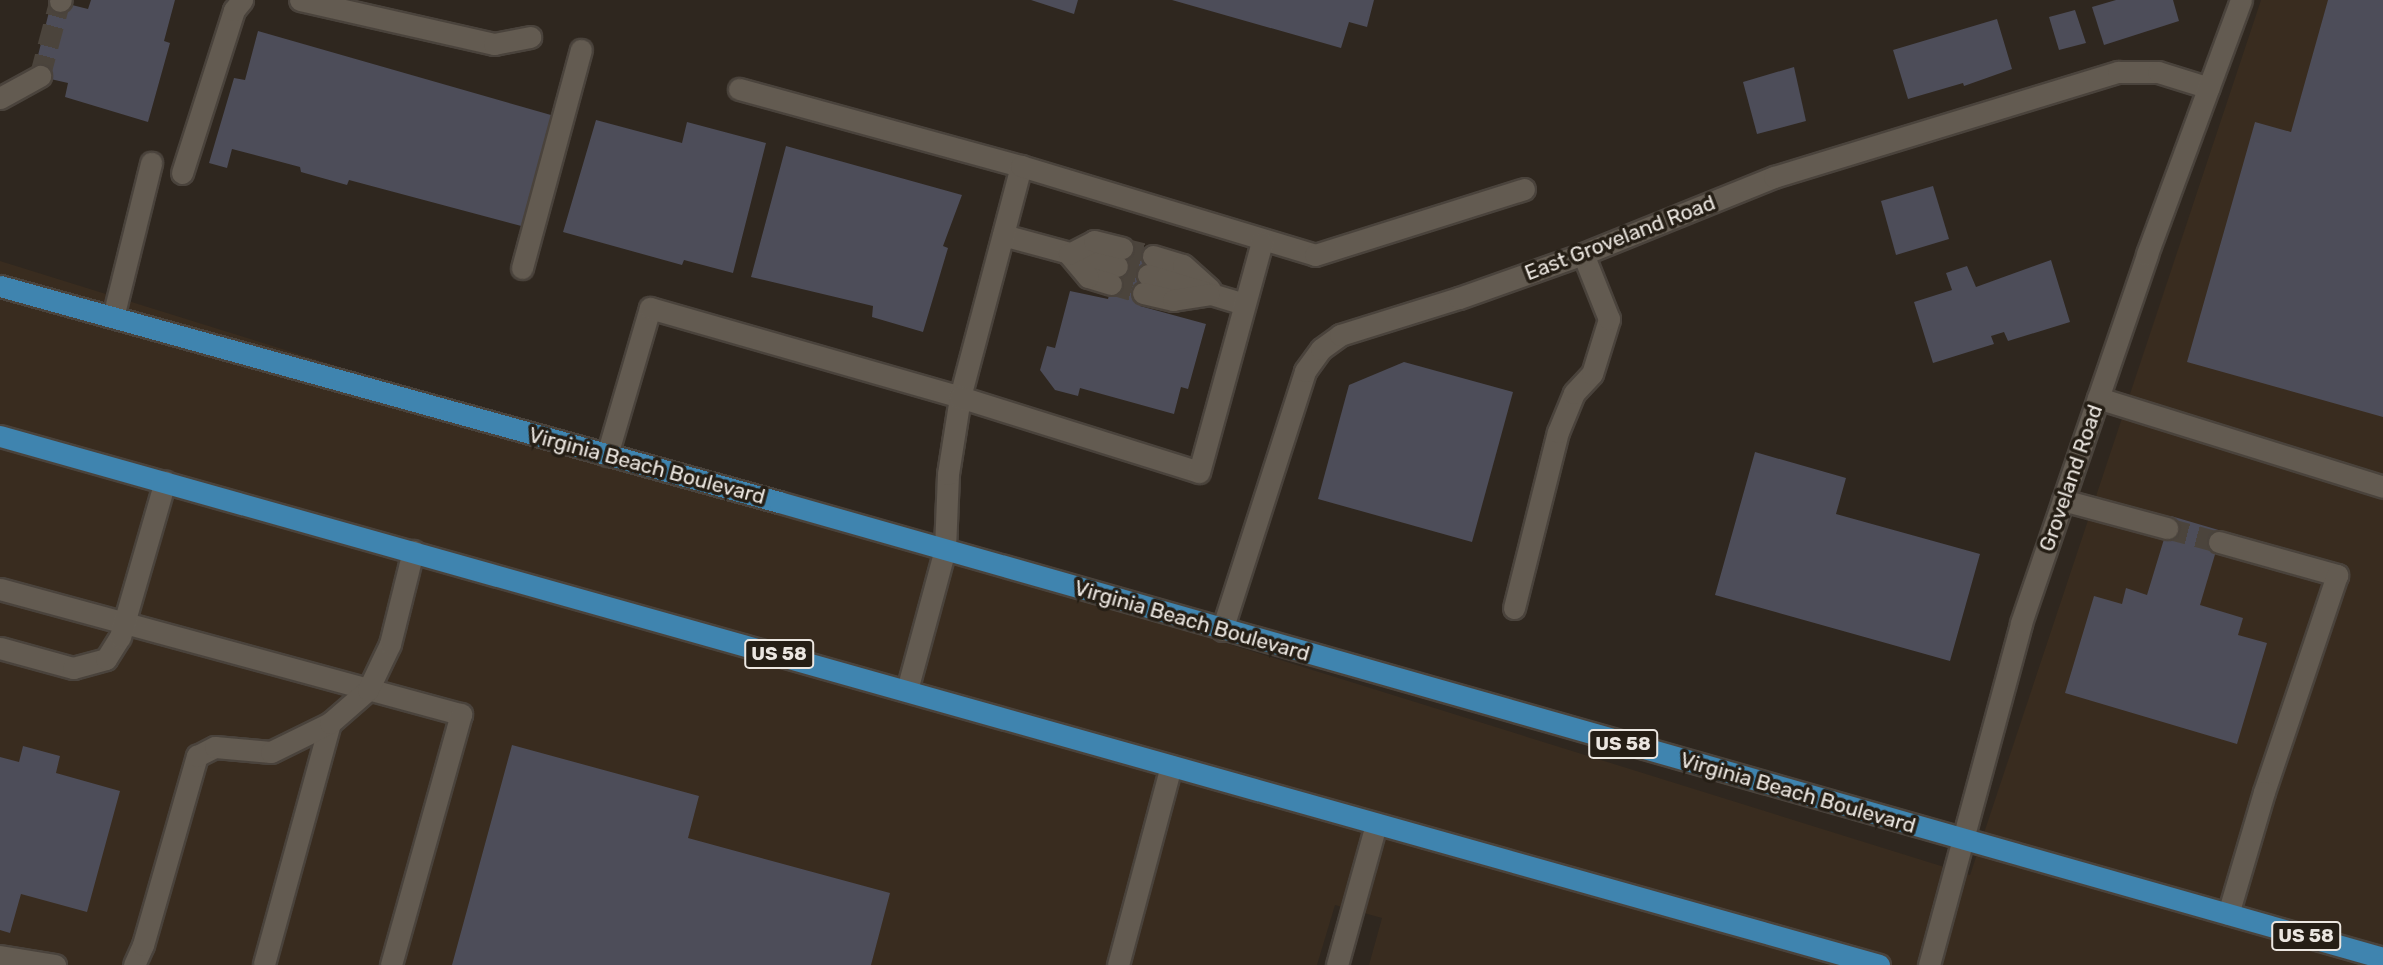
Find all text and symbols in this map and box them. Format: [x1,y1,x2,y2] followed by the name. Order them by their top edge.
[1521,190,1719,286] street label: East Groveland Road
[2034,401,2108,555] street label: Groveland Road
[526,422,768,510] street label: Virginia Beach Boulevard
[1071,575,1313,667] street label: Virginia Beach Boulevard
[744,638,814,670] road number: US 58
[1588,729,1658,760] road number: US 58
[1677,747,1919,839] street label: Virginia Beach Boulevard
[2271,920,2341,952] road number: US 58

